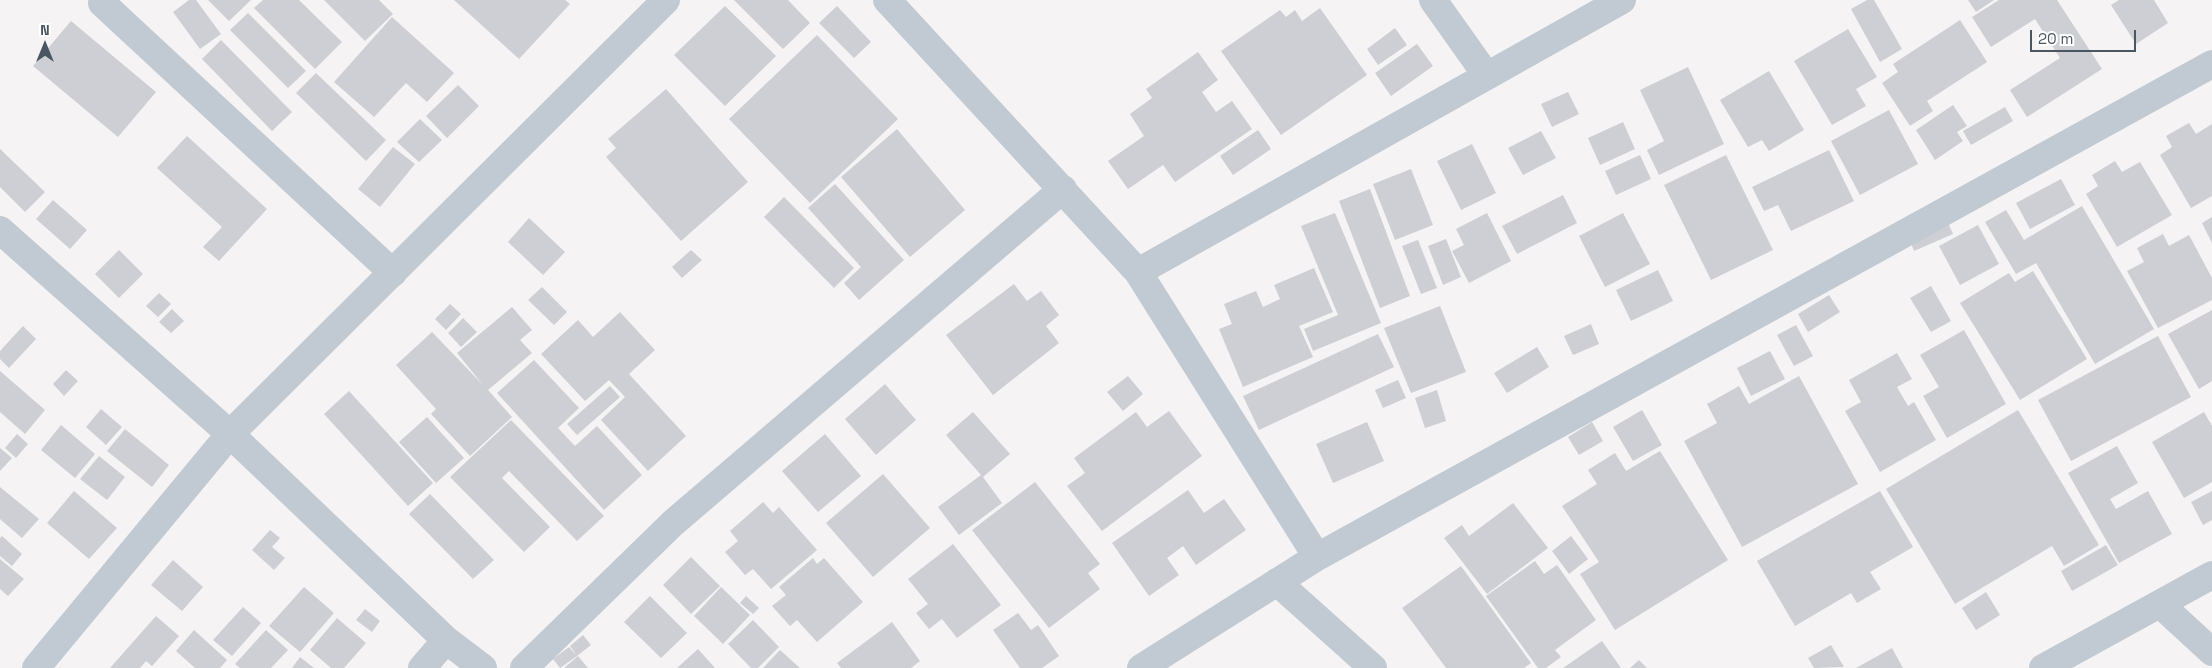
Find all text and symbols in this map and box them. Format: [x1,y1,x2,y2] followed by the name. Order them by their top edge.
[20,20,70,70] north arrow
[2032,20,2138,52] scale bar
[40,21,50,39] text: N
[2038,29,2073,48] text: 20 m

